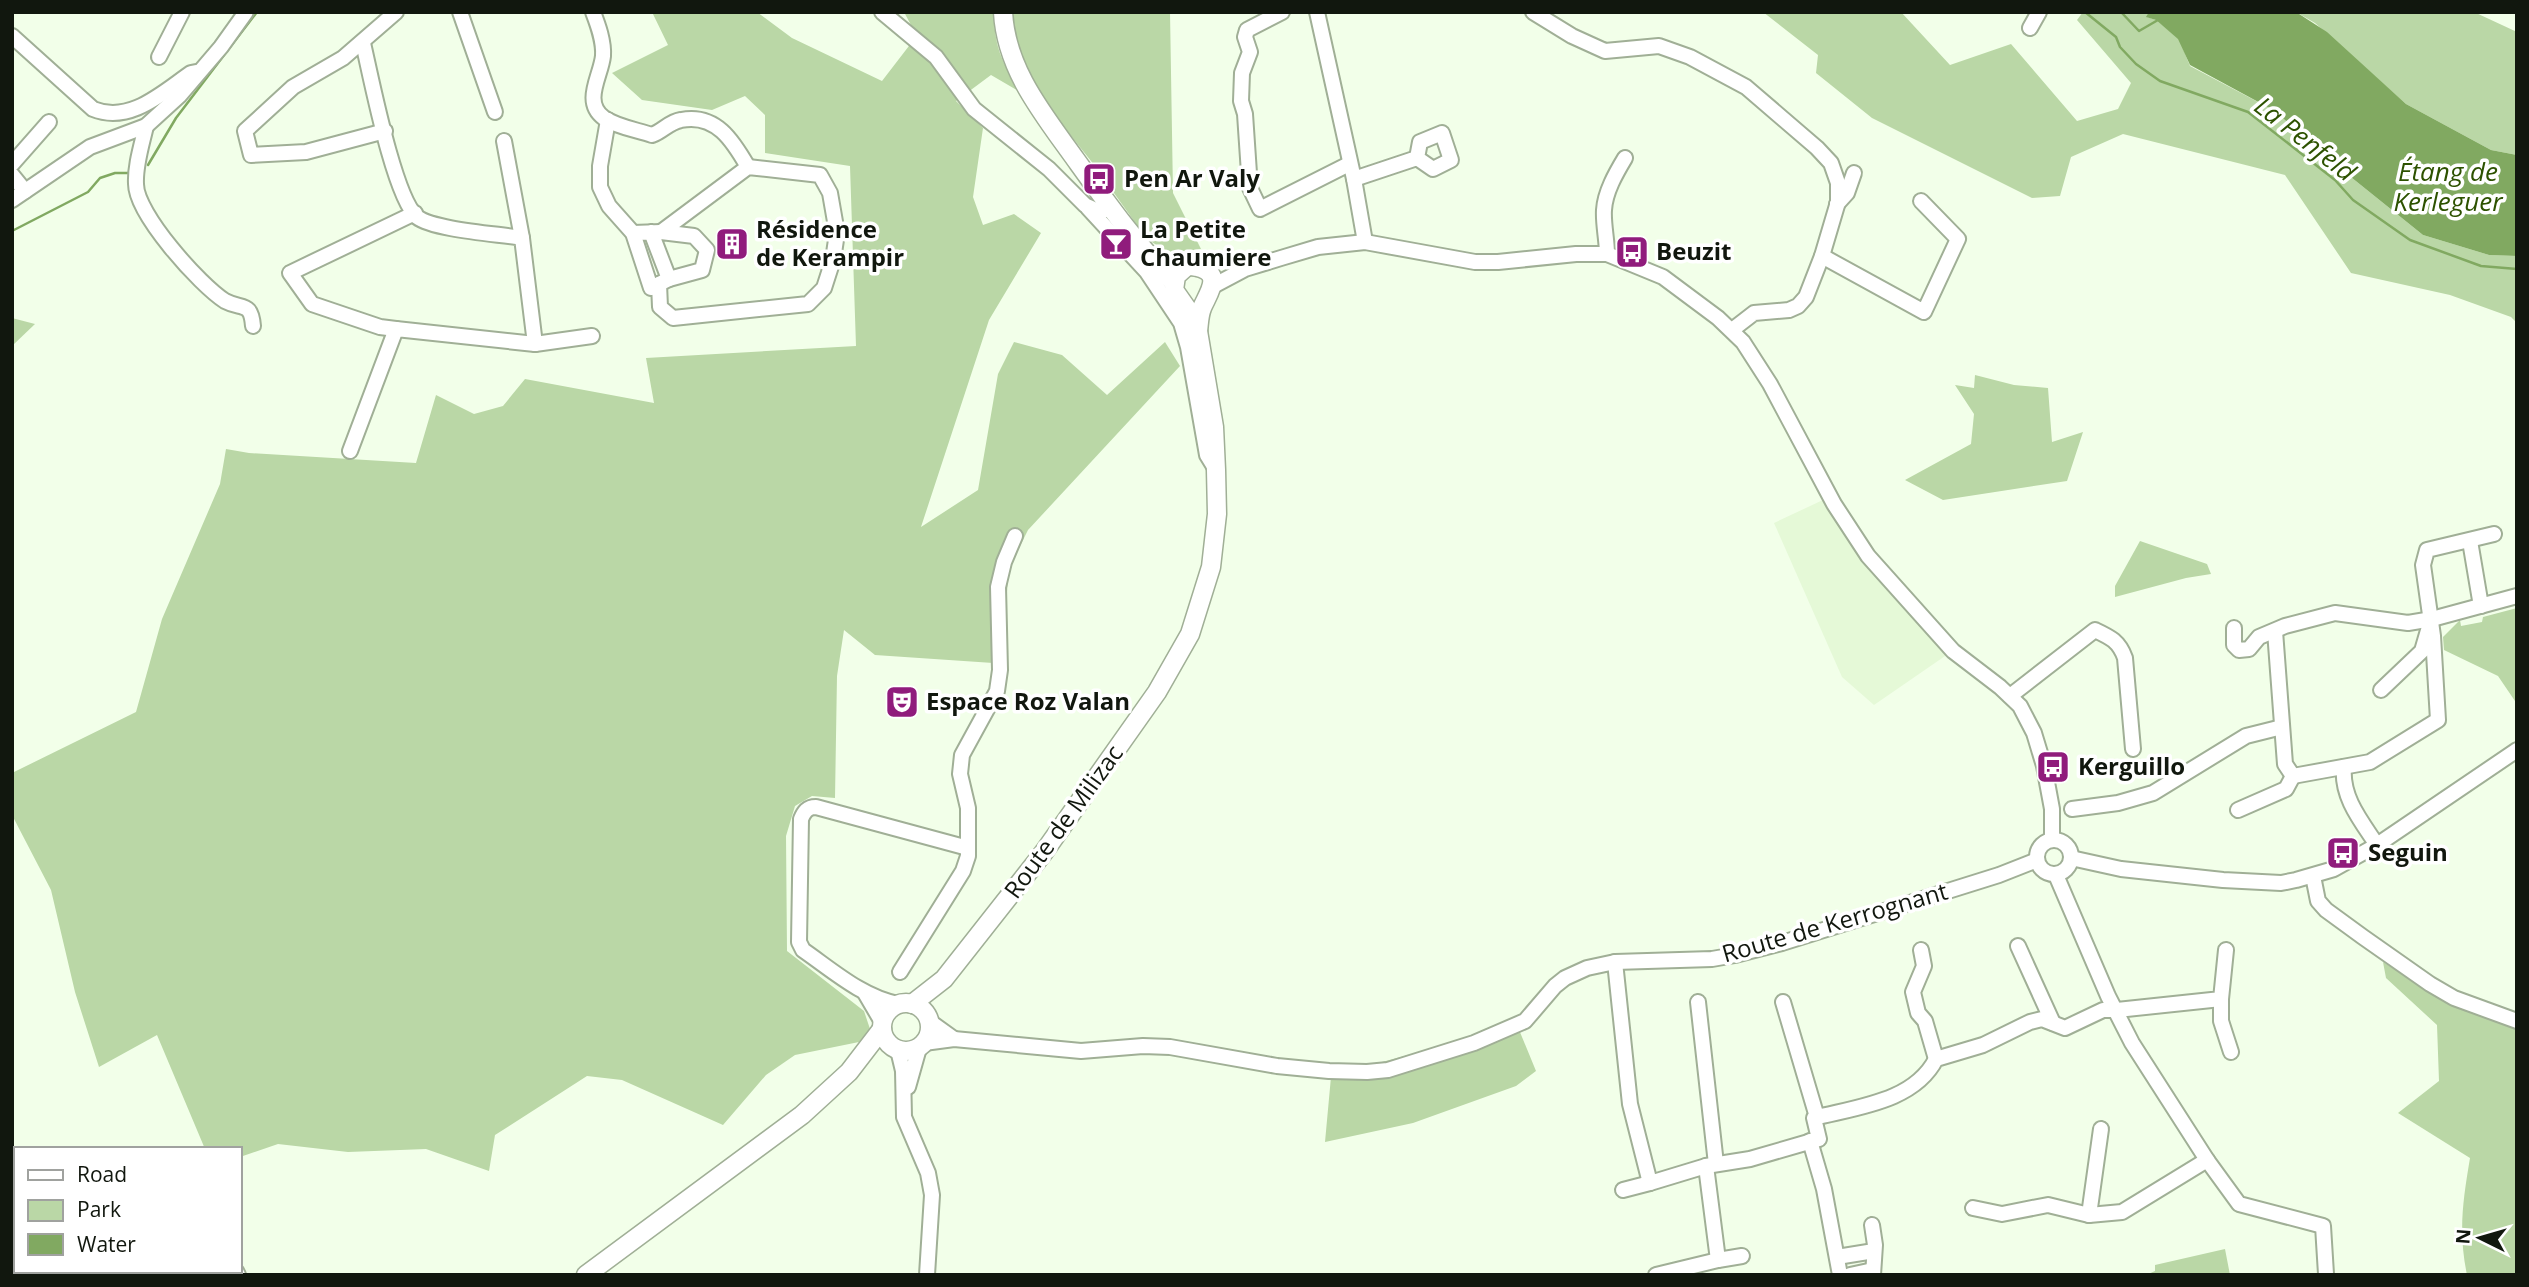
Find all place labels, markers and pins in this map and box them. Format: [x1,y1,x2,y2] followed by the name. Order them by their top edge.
[1080,160,1118,198] bus stop icon: Pen Ar Valy
[1124,161,1260,194] place label: Pen Ar Valy
[756,212,904,273] place label: Résidence de Kerampir
[1140,212,1271,273] place label: La Petite Chaumiere
[713,225,751,263] building icon: Résidence de Kerampir
[1097,225,1135,263] bar icon: La Petite Chaumiere
[1613,233,1651,271] bus stop icon: Beuzit
[1656,234,1732,267] place label: Beuzit
[883,683,921,721] theatre icon: Espace Roz Valan
[926,684,1130,717] place label: Espace Roz Valan
[2034,748,2072,786] bus stop icon: Kerguillo
[2078,749,2185,782] place label: Kerguillo
[2324,834,2362,872] bus stop icon: Seguin
[2368,835,2448,868] place label: Seguin

